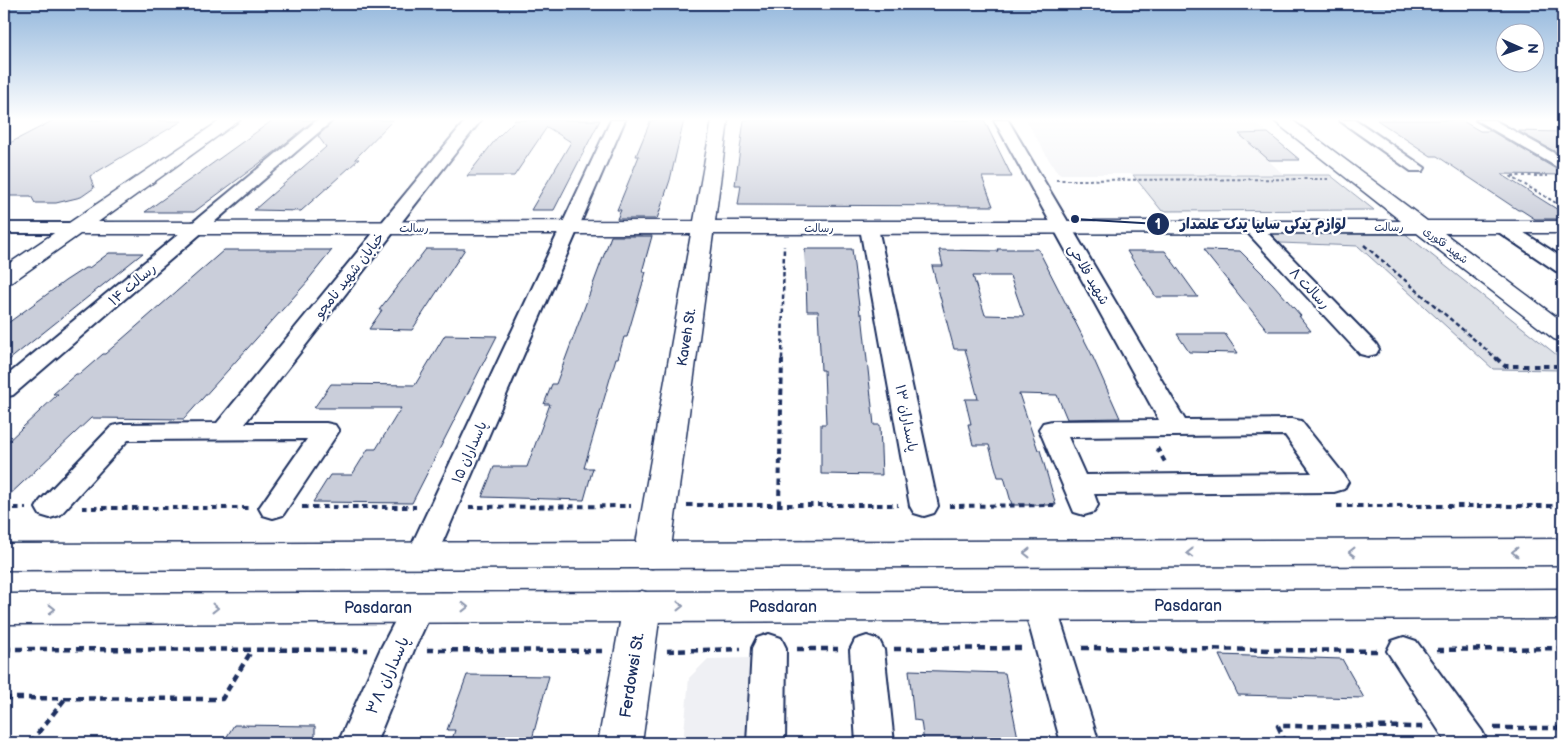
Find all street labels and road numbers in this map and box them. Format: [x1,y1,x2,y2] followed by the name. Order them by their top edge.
[1374,221,1404,234] street label: رسالت
[399,222,429,235] street label: رسالت
[804,222,834,235] street label: رسالت
[1420,224,1471,267] street label: شهید فکوری
[310,229,388,322] street label: خیابان شهید نامجو
[1064,241,1113,308] street label: شهید فلاحی
[105,260,160,309] street label: رسالت ۱۴
[1286,264,1334,313] street label: رسالت ۸
[674,307,699,367] street label: Kaveh St.
[891,383,921,453] street label: پاسداران ۱۳
[448,418,492,486] street label: پاسداران ۱۵
[1154,597,1222,616] street label: Pasdaran
[749,598,817,617] street label: Pasdaran
[344,599,412,618] street label: Pasdaran
[616,631,649,719] street label: Ferdowsi St.
[363,634,414,718] street label: پاسداران ۳۸

